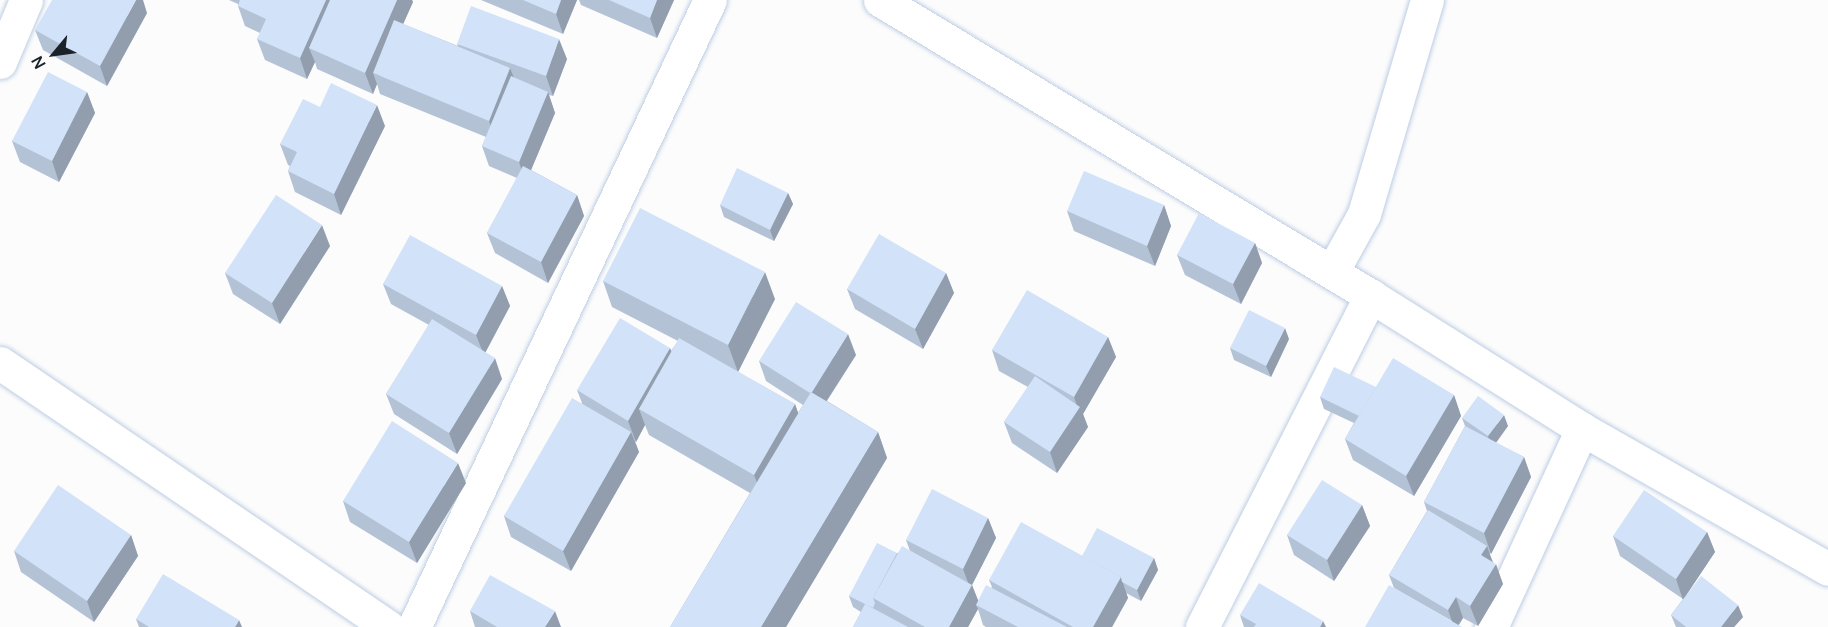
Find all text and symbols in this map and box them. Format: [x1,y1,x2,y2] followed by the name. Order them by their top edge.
[24,24,84,84] north arrow
[26,52,51,73] text: N

